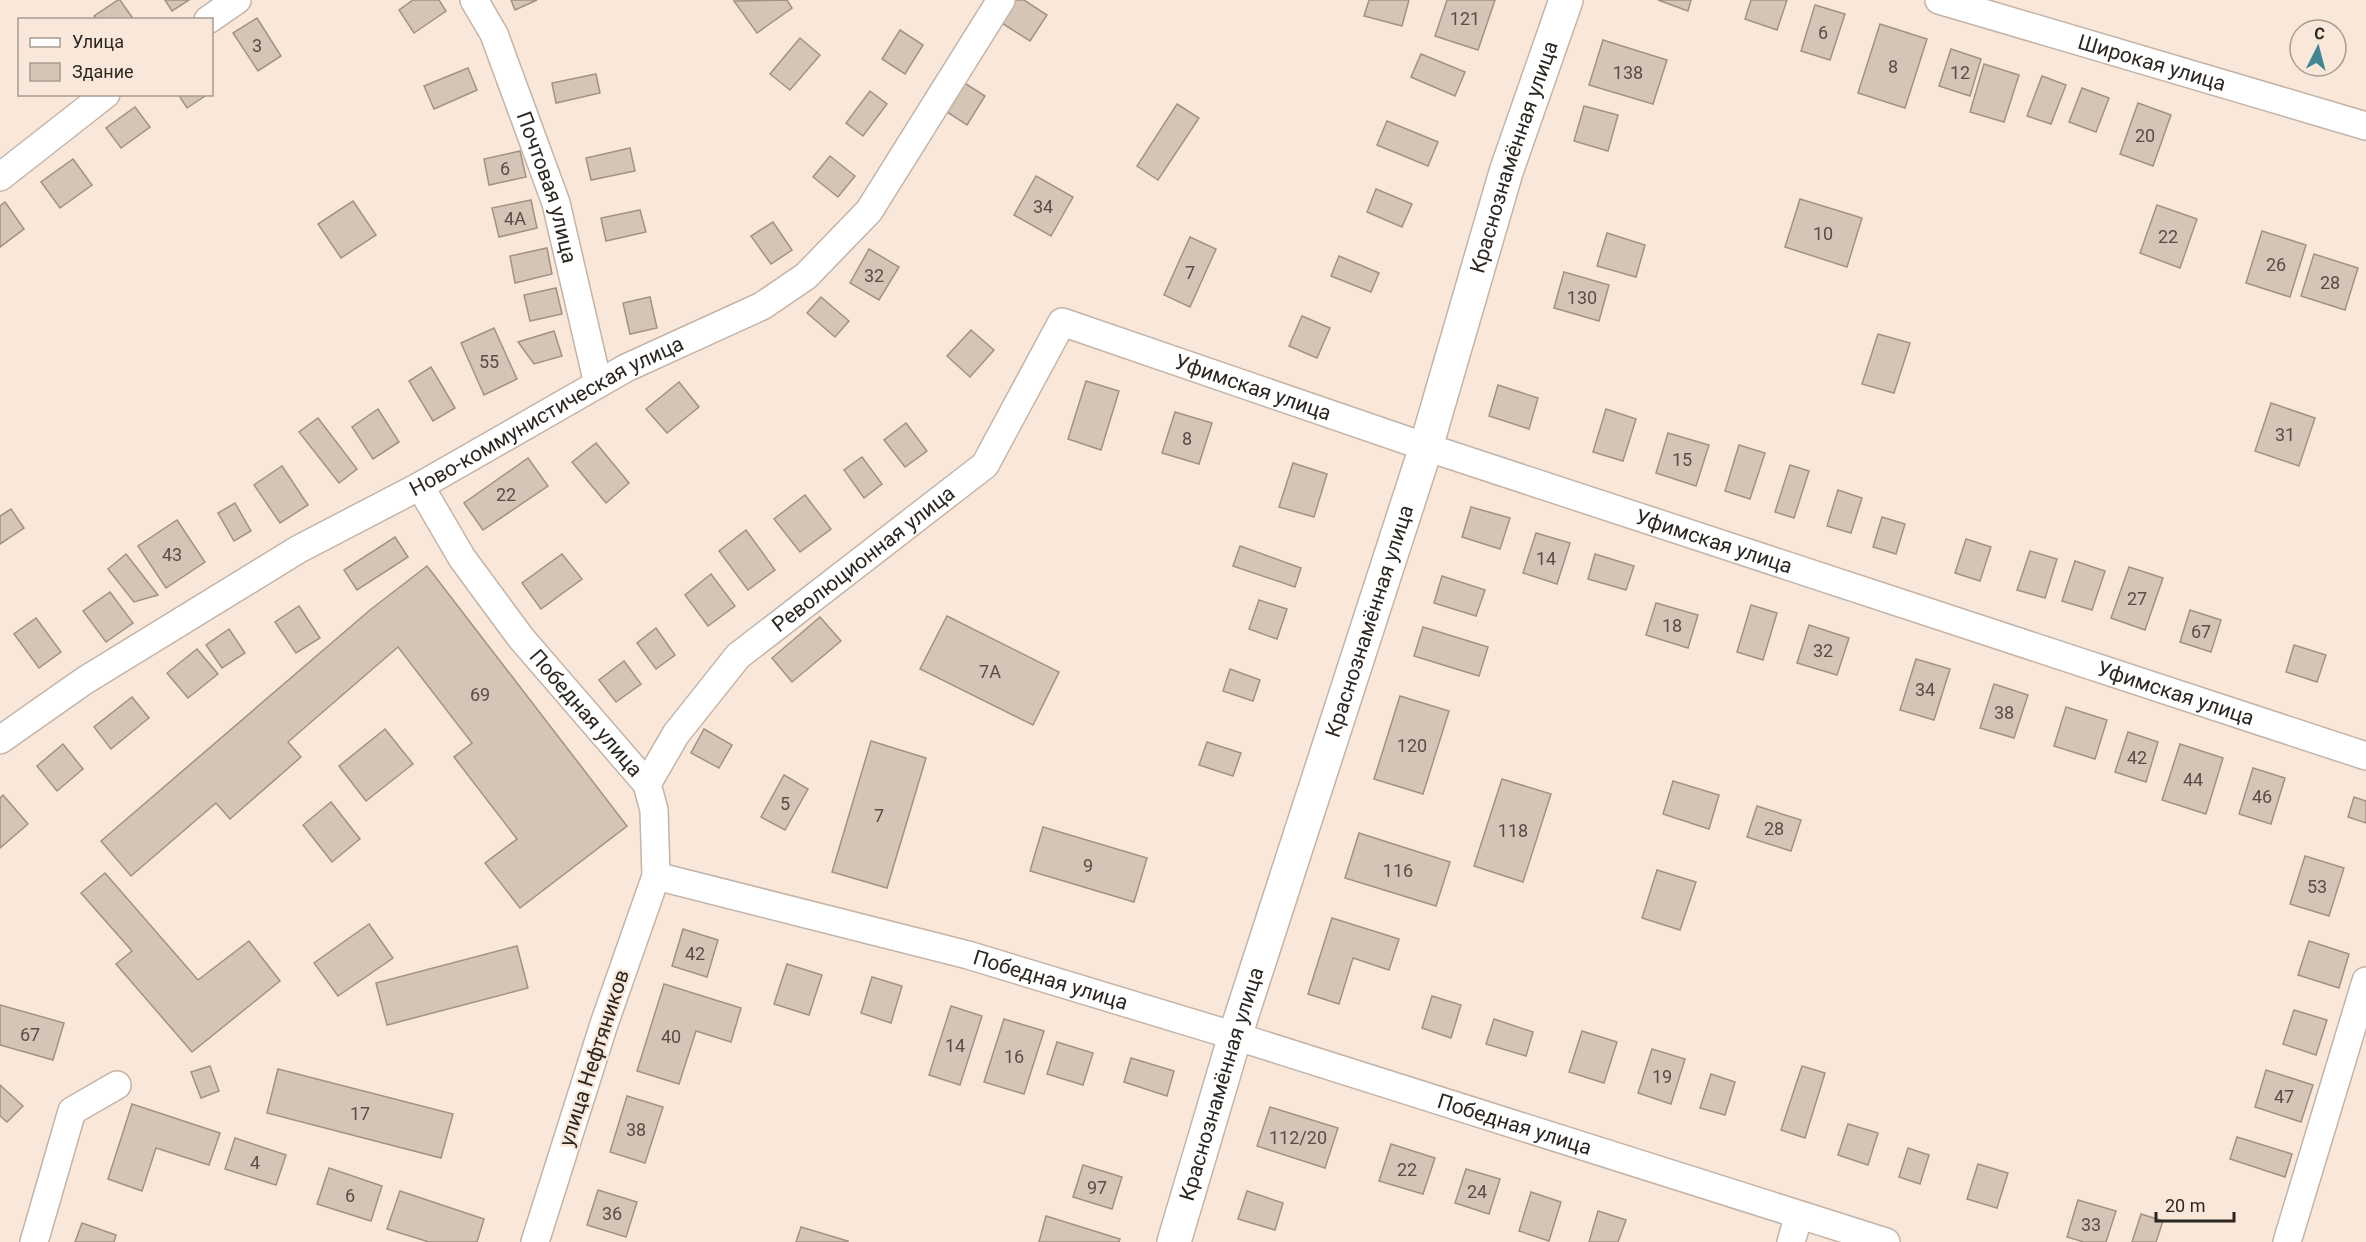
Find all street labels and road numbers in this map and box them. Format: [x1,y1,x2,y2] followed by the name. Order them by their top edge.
[2075,30,2229,96] street label: Широкая улица
[1465,38,1563,276] street label: Краснознамённая улица
[512,108,582,266] street label: Почтовая улица
[406,331,687,501] street label: Ново-коммунистическая улица
[1172,350,1334,426] street label: Уфимская улица
[767,481,959,637] street label: Революционная улица
[1321,502,1418,740] street label: Краснознамённая улица
[1632,505,1795,579] street label: Уфимская улица
[524,645,647,782] street label: Победная улица
[2094,656,2257,730] street label: Уфимская улица
[970,945,1131,1015] street label: Победная улица
[1175,964,1268,1204] street label: Краснознамённая улица
[554,967,634,1149] street label: улица Нефтяников
[1434,1089,1595,1160] street label: Победная улица

